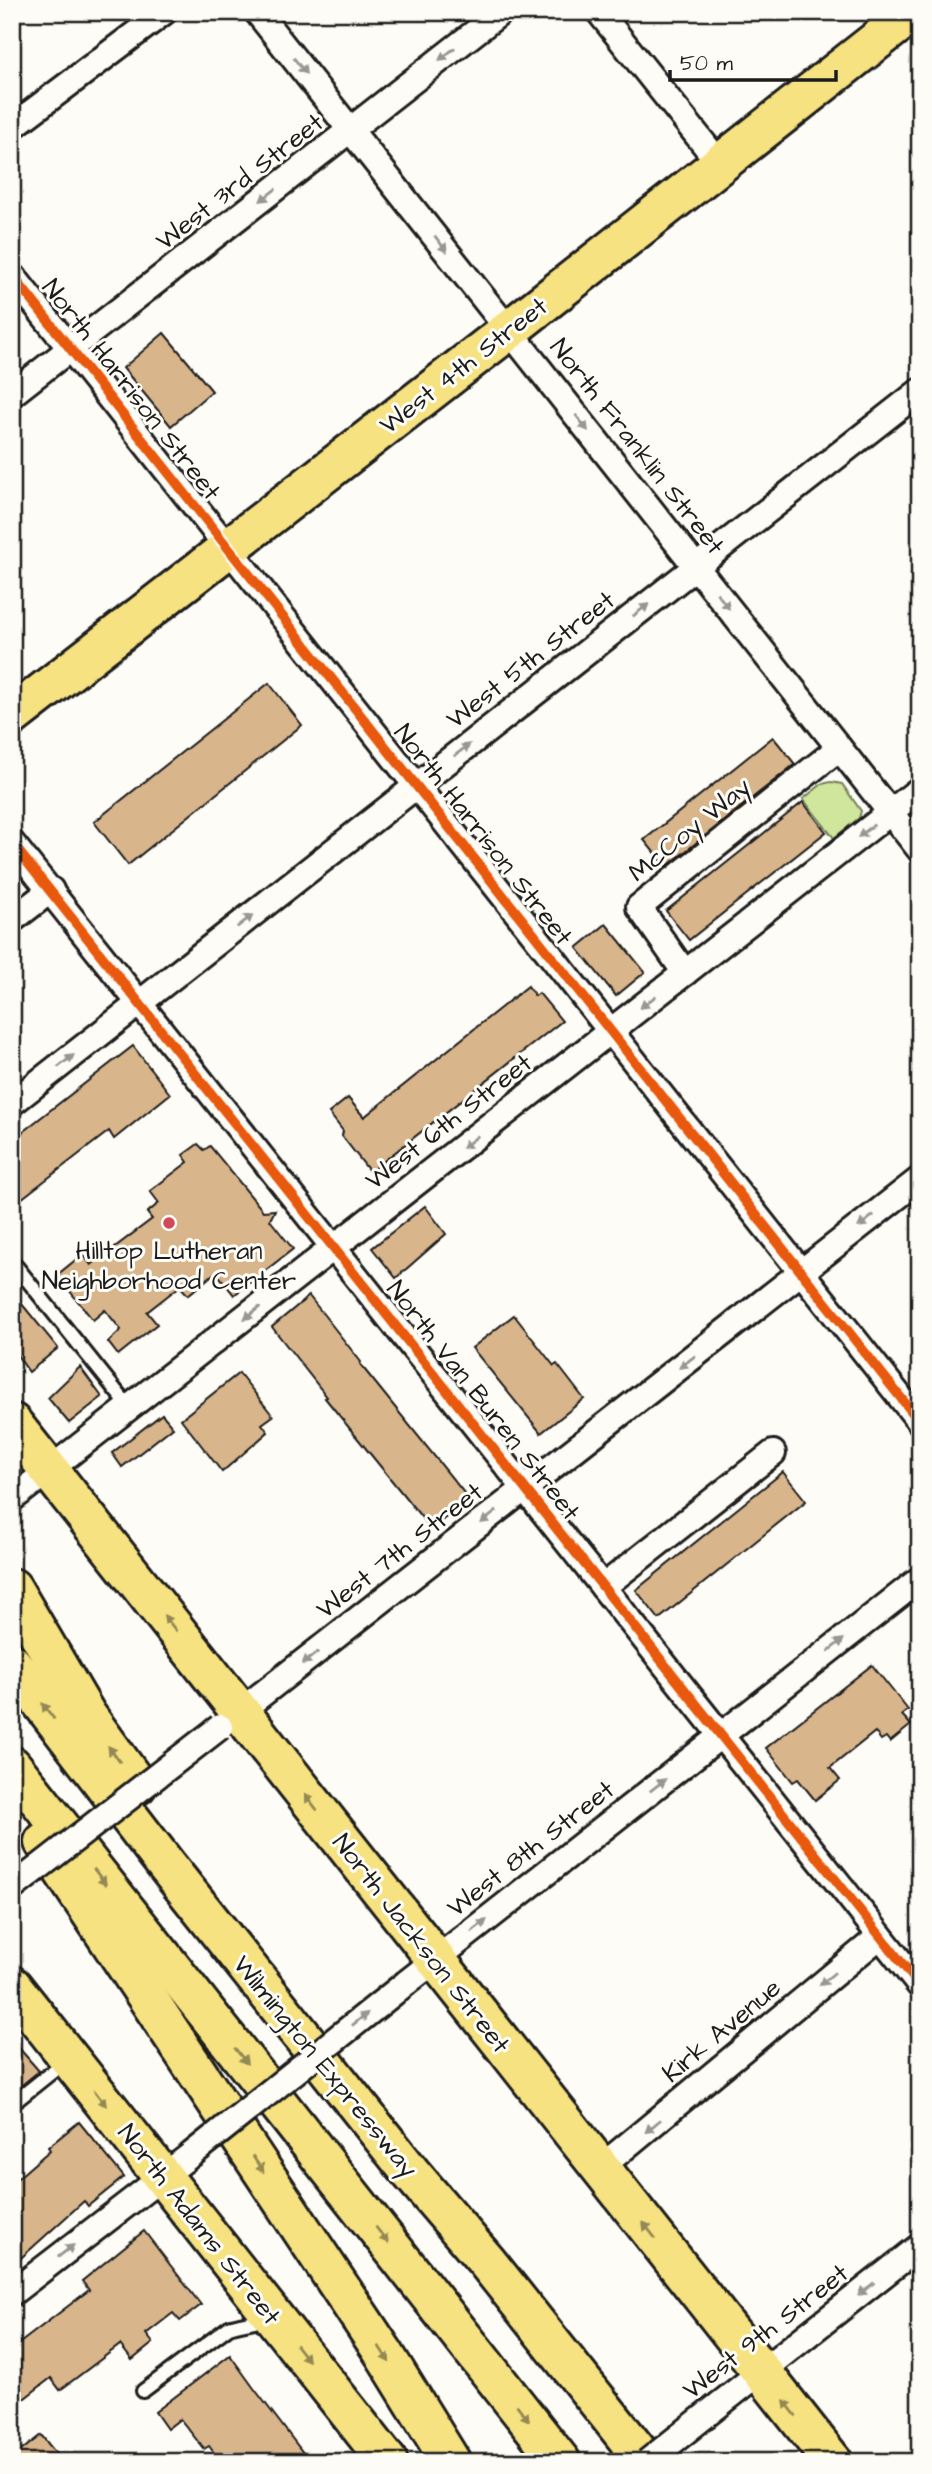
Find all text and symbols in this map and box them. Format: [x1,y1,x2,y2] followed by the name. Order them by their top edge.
[670,38,836,82] scale bar
[438,47,456,61] one-way arrow
[680,49,734,78] text: 50 m
[292,56,307,74] one-way arrow
[148,105,331,259] street label: West 3rd Street
[260,187,277,202] one-way arrow
[433,235,448,253] one-way arrow
[33,271,229,508] street label: North Harrison Street
[372,288,556,443] street label: West 4th Street
[541,331,733,563] street label: North Franklin Street
[574,413,589,431] one-way arrow
[439,582,623,737] street label: West 5th Street
[715,592,730,610] one-way arrow
[632,602,650,617] one-way arrow
[385,716,581,953] street label: North Harrison Street
[453,743,471,758] one-way arrow
[621,769,760,892] street label: McCoy Way
[857,824,875,838] one-way arrow
[236,914,254,928] one-way arrow
[640,994,658,1009] one-way arrow
[358,1045,540,1198] street label: West 6th Street
[57,1055,75,1069] one-way arrow
[461,1135,479,1150] one-way arrow
[857,1214,875,1228] one-way arrow
[161,1215,177,1231] marker: Hilltop Lutheran Neighborhood Center
[42,1233,296,1301] place label: Hilltop Lutheran Neighborhood Center
[378,1273,589,1529] street label: North Van Buren Street
[243,1305,261,1320] one-way arrow
[678,1354,696,1368] one-way arrow
[309,1474,491,1627] street label: West 7th Street
[480,1510,498,1525] one-way arrow
[163,1614,177,1632] one-way arrow
[827,1637,845,1652] one-way arrow
[301,1650,319,1665] one-way arrow
[40,1702,55,1720] one-way arrow
[107,1745,121,1763] one-way arrow
[439,1772,622,1926] street label: West 8th Street
[648,1778,666,1793] one-way arrow
[303,1793,318,1811] one-way arrow
[324,1826,519,2061] street label: North Jackson Street
[92,1869,107,1886] one-way arrow
[470,1920,488,1934] one-way arrow
[223,1948,426,2187] street label: Wilmington Expressway
[655,1970,789,2091] street label: Kirk Avenue
[819,1972,837,1987] one-way arrow
[351,2012,369,2027] one-way arrow
[233,2047,248,2065] one-way arrow
[92,2089,107,2106] one-way arrow
[109,2117,289,2333] street label: North Adams Street
[644,2118,662,2133] one-way arrow
[251,2155,264,2174] one-way arrow
[642,2221,657,2239] one-way arrow
[374,2225,389,2243] one-way arrow
[57,2245,75,2259] one-way arrow
[675,2255,856,2408] street label: West 9th Street
[857,2281,875,2295] one-way arrow
[294,2344,308,2362] one-way arrow
[377,2344,390,2363] one-way arrow
[783,2400,798,2418] one-way arrow
[515,2404,529,2422] one-way arrow

